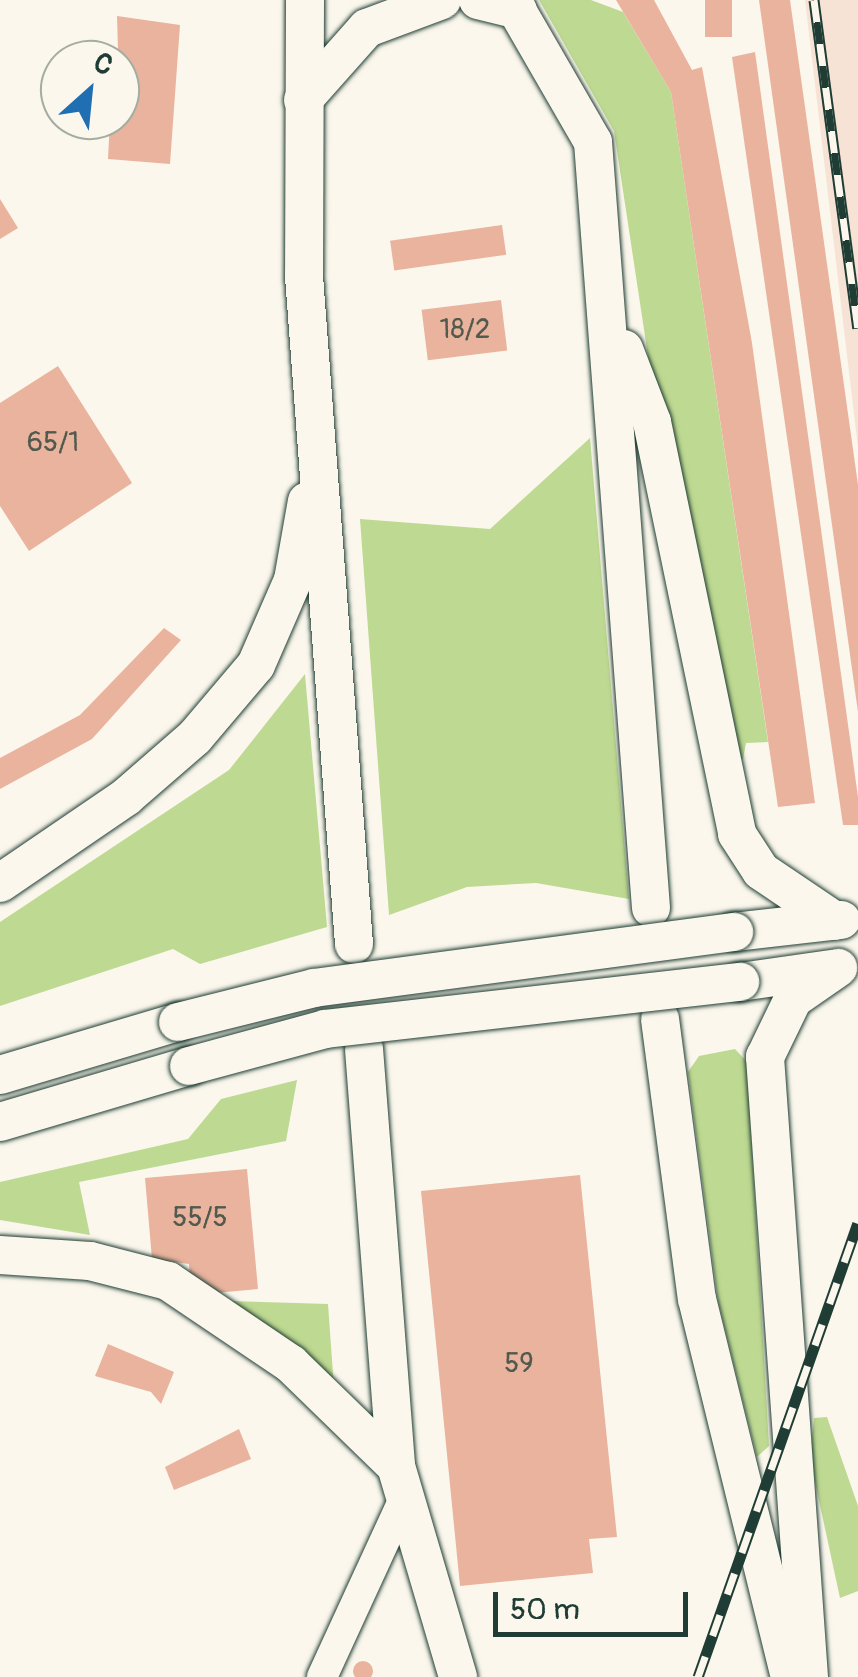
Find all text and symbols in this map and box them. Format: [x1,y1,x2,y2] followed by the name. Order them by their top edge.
[40,40,140,140] north arrow
[87,45,119,84] text: С
[440,313,490,347] house number: 18/2
[27,426,79,460] house number: 65/1
[172,1201,228,1235] house number: 55/5
[504,1347,534,1381] house number: 59
[498,1572,693,1634] scale bar
[510,1591,580,1628] text: 50 m

